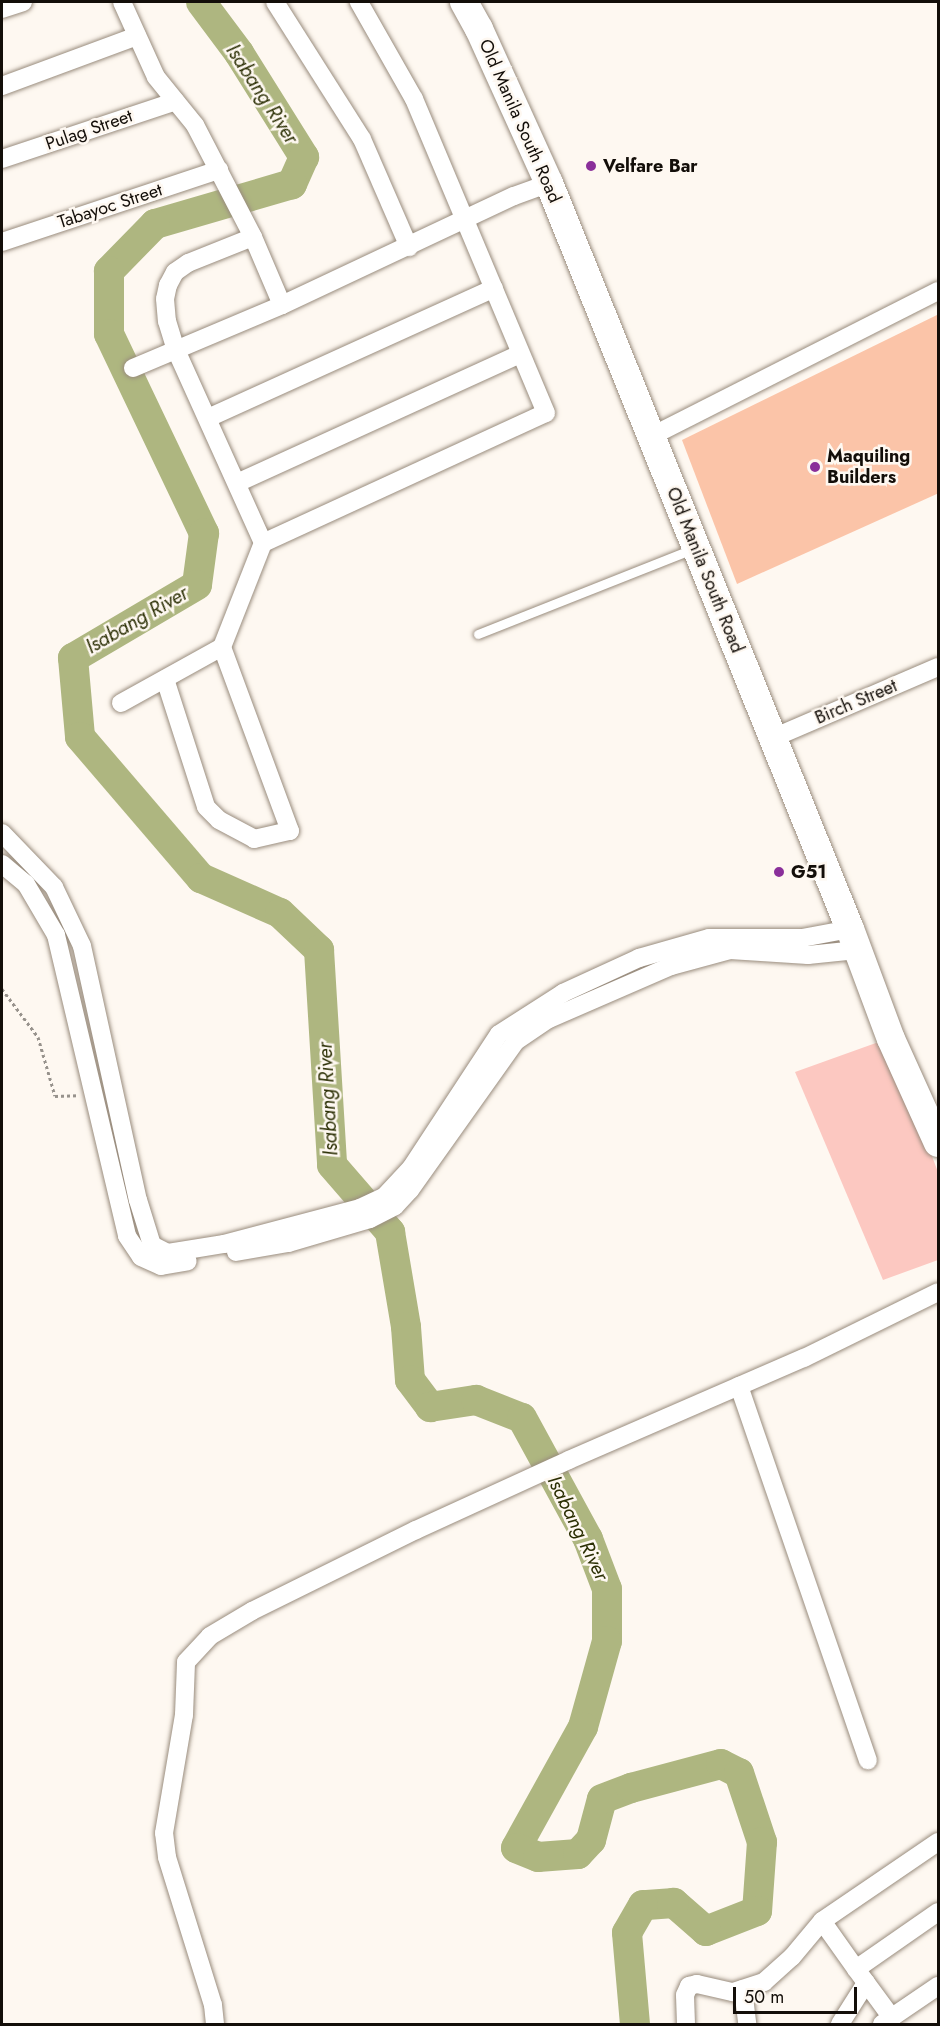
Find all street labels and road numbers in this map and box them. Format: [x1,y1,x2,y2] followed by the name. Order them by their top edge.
[474,36,566,206] street label: Old Manila South Road
[43,105,135,155] street label: Pulag Street
[55,179,165,233] street label: Tabayoc Street
[662,484,748,656] street label: Old Manila South Road
[812,675,900,729] street label: Birch Street

